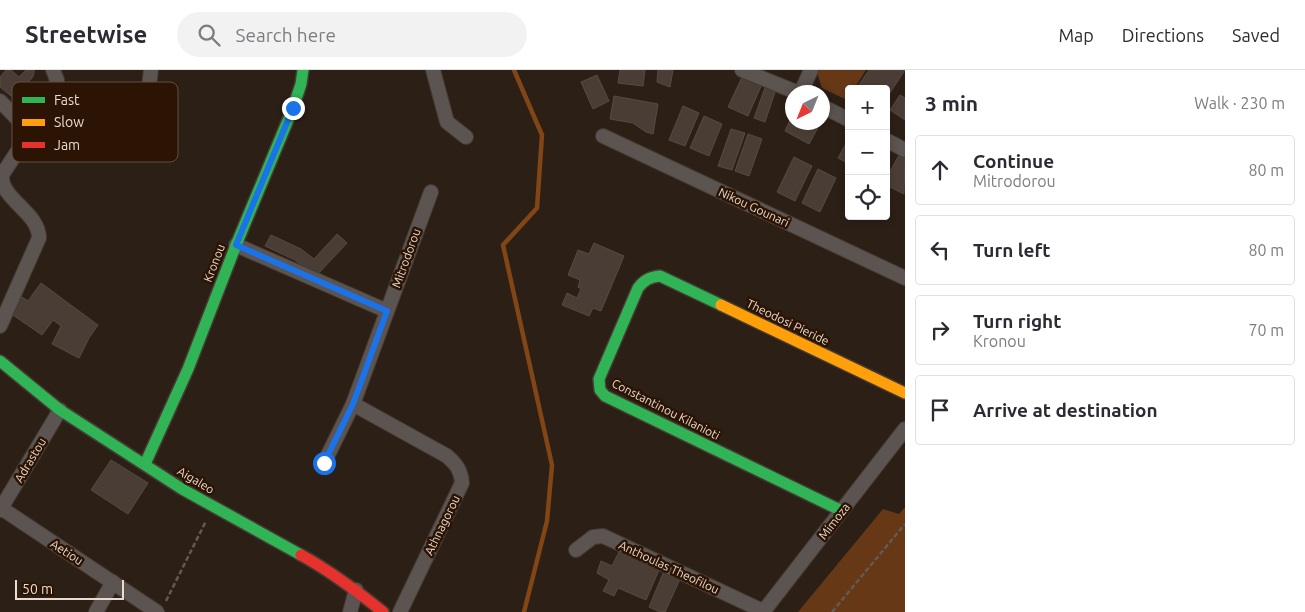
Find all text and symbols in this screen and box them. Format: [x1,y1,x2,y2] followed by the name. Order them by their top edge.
[177,12,527,57] search box
[25,21,147,48] text: Streetwise
[195,21,223,49] icon: search
[235,24,336,46] text: Search here
[1058,25,1094,45] text: Map
[1122,25,1204,45] text: Directions
[1232,25,1280,45] text: Saved
[12,82,178,162] legend
[785,85,830,130] north arrow
[845,85,890,220] map controls
[845,85,890,130] button: +
[925,91,978,115] text: 3 min
[54,92,80,108] text: Fast
[1194,94,1285,112] text: Walk · 230 m
[282,97,305,120] route end
[54,114,84,130] text: Slow
[845,130,890,175] button: −
[54,137,80,153] text: Jam
[973,150,1054,172] text: Continue
[926,156,954,184] icon: ahead
[1248,161,1284,179] text: 80 m
[973,172,1056,190] text: Mitrodorou
[845,175,890,220] button: locate
[717,185,791,229] street label: Nikou Gounari
[389,227,423,289] street label: Mitrodorou
[926,236,954,264] icon: left
[973,239,1051,261] text: Turn left
[1248,241,1284,259] text: 80 m
[201,242,227,284] street label: Kronou
[745,296,831,348] street label: Theodosi Pieride
[973,310,1061,332] text: Turn right
[926,316,954,344] icon: right
[1248,321,1284,339] text: 70 m
[973,332,1026,350] text: Kronou
[610,376,722,442] street label: Constantinou Kilanioti
[926,396,954,424] icon: arrive
[973,399,1158,421] text: Arrive at destination
[12,436,48,484] street label: Adrastou
[313,452,336,475] route start
[175,464,217,496] street label: Aigaleo
[422,493,462,557] street label: Athnagorou
[816,500,852,542] street label: Mimoza
[48,537,86,567] street label: Aetiou
[617,538,721,596] street label: Anthoulas Theofilou
[15,577,124,600] scale bar
[22,581,53,597] text: 50 m

